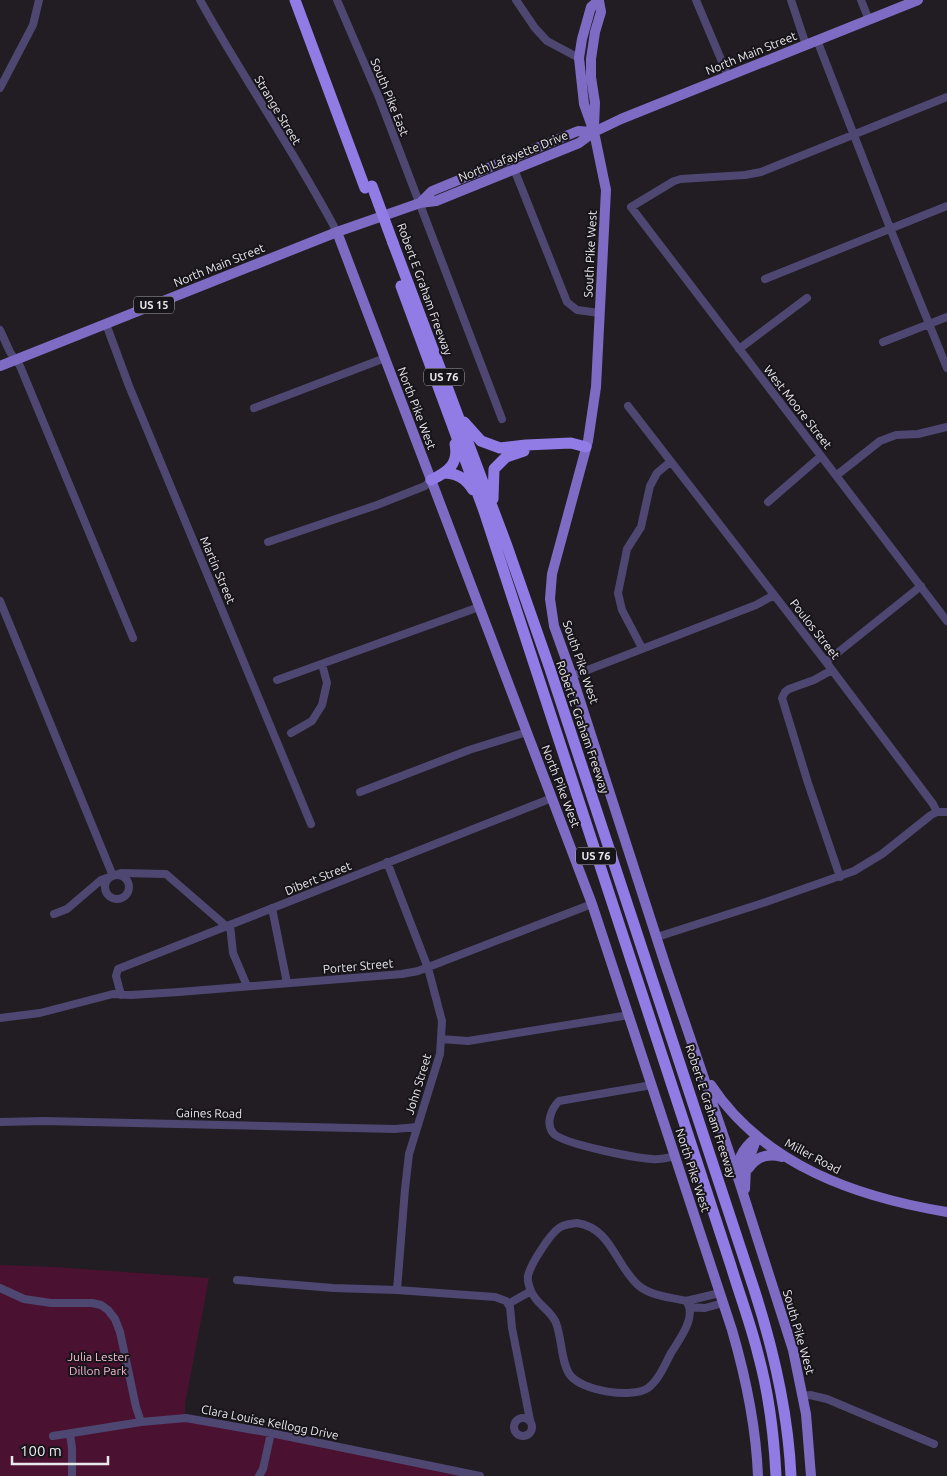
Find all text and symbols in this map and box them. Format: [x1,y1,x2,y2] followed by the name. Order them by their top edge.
[704,29,799,77] street label: North Main Street
[369,56,412,138] street label: South Pike East
[252,73,304,147] street label: Strange Street
[456,128,570,184] street label: North Lafayette Drive
[581,210,599,298] street label: South Pike West
[395,221,455,357] street label: Robert E Graham Freeway
[172,241,267,289] street label: North Main Street
[134,296,174,314] road number: US 15
[761,363,835,451] street label: West Moore Street
[395,365,439,451] street label: North Pike West
[424,368,464,386] road number: US 76
[198,534,238,606] street label: Martin Street
[788,596,843,662] street label: Poulos Street
[561,619,601,706] street label: South Pike West
[554,659,612,795] street label: Robert E Graham Freeway
[539,743,583,829] street label: North Pike West
[576,848,616,864] road number: US 76
[283,859,353,897] street label: Dibert Street
[322,956,394,976] street label: Porter Street
[683,1043,739,1180] street label: Robert E Graham Freeway
[403,1052,433,1116] street label: John Street
[176,1106,242,1120] street label: Gaines Road
[673,1127,713,1214] street label: North Pike West
[783,1136,843,1176] street label: Miller Road
[781,1288,817,1376] street label: South Pike West
[67,1350,129,1377] park label: Julia Lester Dillon Park
[200,1402,340,1442] street label: Clara Louise Kellogg Drive
[12,1434,109,1466] scale bar
[20,1442,62,1459] text: 100 m

